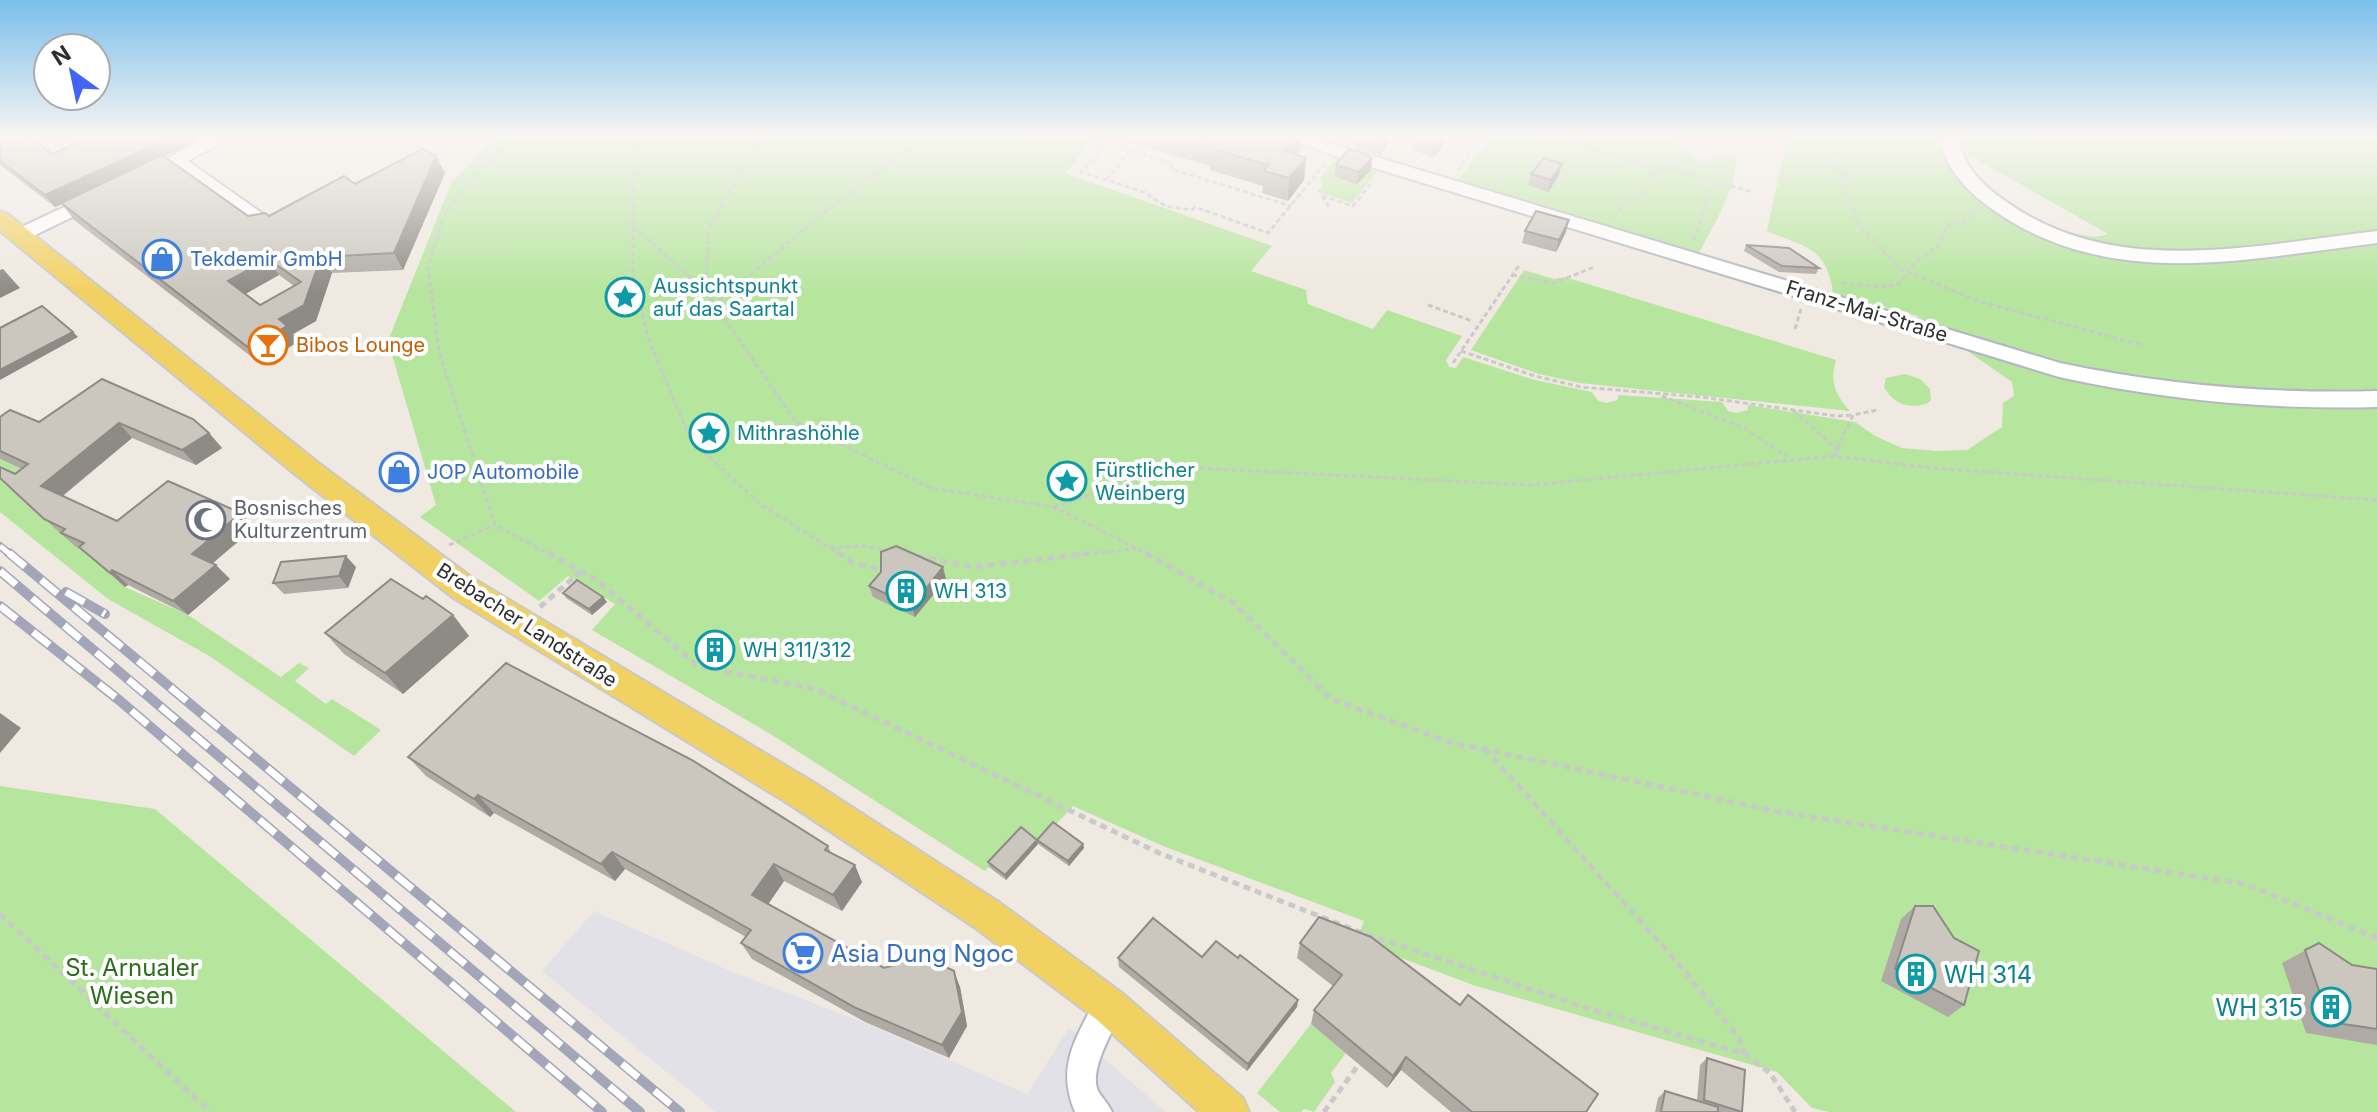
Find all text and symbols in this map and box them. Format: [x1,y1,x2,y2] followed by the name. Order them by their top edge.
[32,32,112,112] north arrow
[47,40,75,71] text: N
[141,238,183,280] shop icon: Tekdemir GmbH
[190,247,343,271] place label: Tekdemir GmbH
[653,274,799,321] place label: Aussichtspunkt auf das Saartal
[1783,275,1951,347] street label: Franz-Mai-Straße
[604,276,646,318] place icon: Aussichtspunkt auf das Saartal
[247,324,289,366] bar icon: Bibos Lounge
[296,333,425,357] place label: Bibos Lounge
[688,412,730,454] place icon: Mithrashöhle
[737,421,860,445] place label: Mithrashöhle
[378,451,420,493] shop icon: JOP Automobile
[1095,458,1195,505] place label: Fürstlicher Weinberg
[427,460,579,484] place label: JOP Automobile
[1046,460,1088,502] place icon: Fürstlicher Weinberg
[234,496,367,543] place label: Bosnisches Kulturzentrum
[185,499,227,541] mosque icon: Bosnisches Kulturzentrum
[432,558,622,692] street label: Brebacher Landstraße
[885,570,927,612] building icon: WH 313
[934,579,1007,603] place label: WH 313
[694,629,736,671] building icon: WH 311/312
[743,638,852,662] place label: WH 311/312
[782,932,824,974] supermarket icon: Asia Dung Ngoc
[831,939,1014,968] place label: Asia Dung Ngoc
[65,953,199,1010] park label: St. Arnualer Wiesen
[1895,953,1937,995] building icon: WH 314
[1944,960,2032,989] place label: WH 314
[2310,986,2352,1028] building icon: WH 315
[2216,993,2303,1022] place label: WH 315

